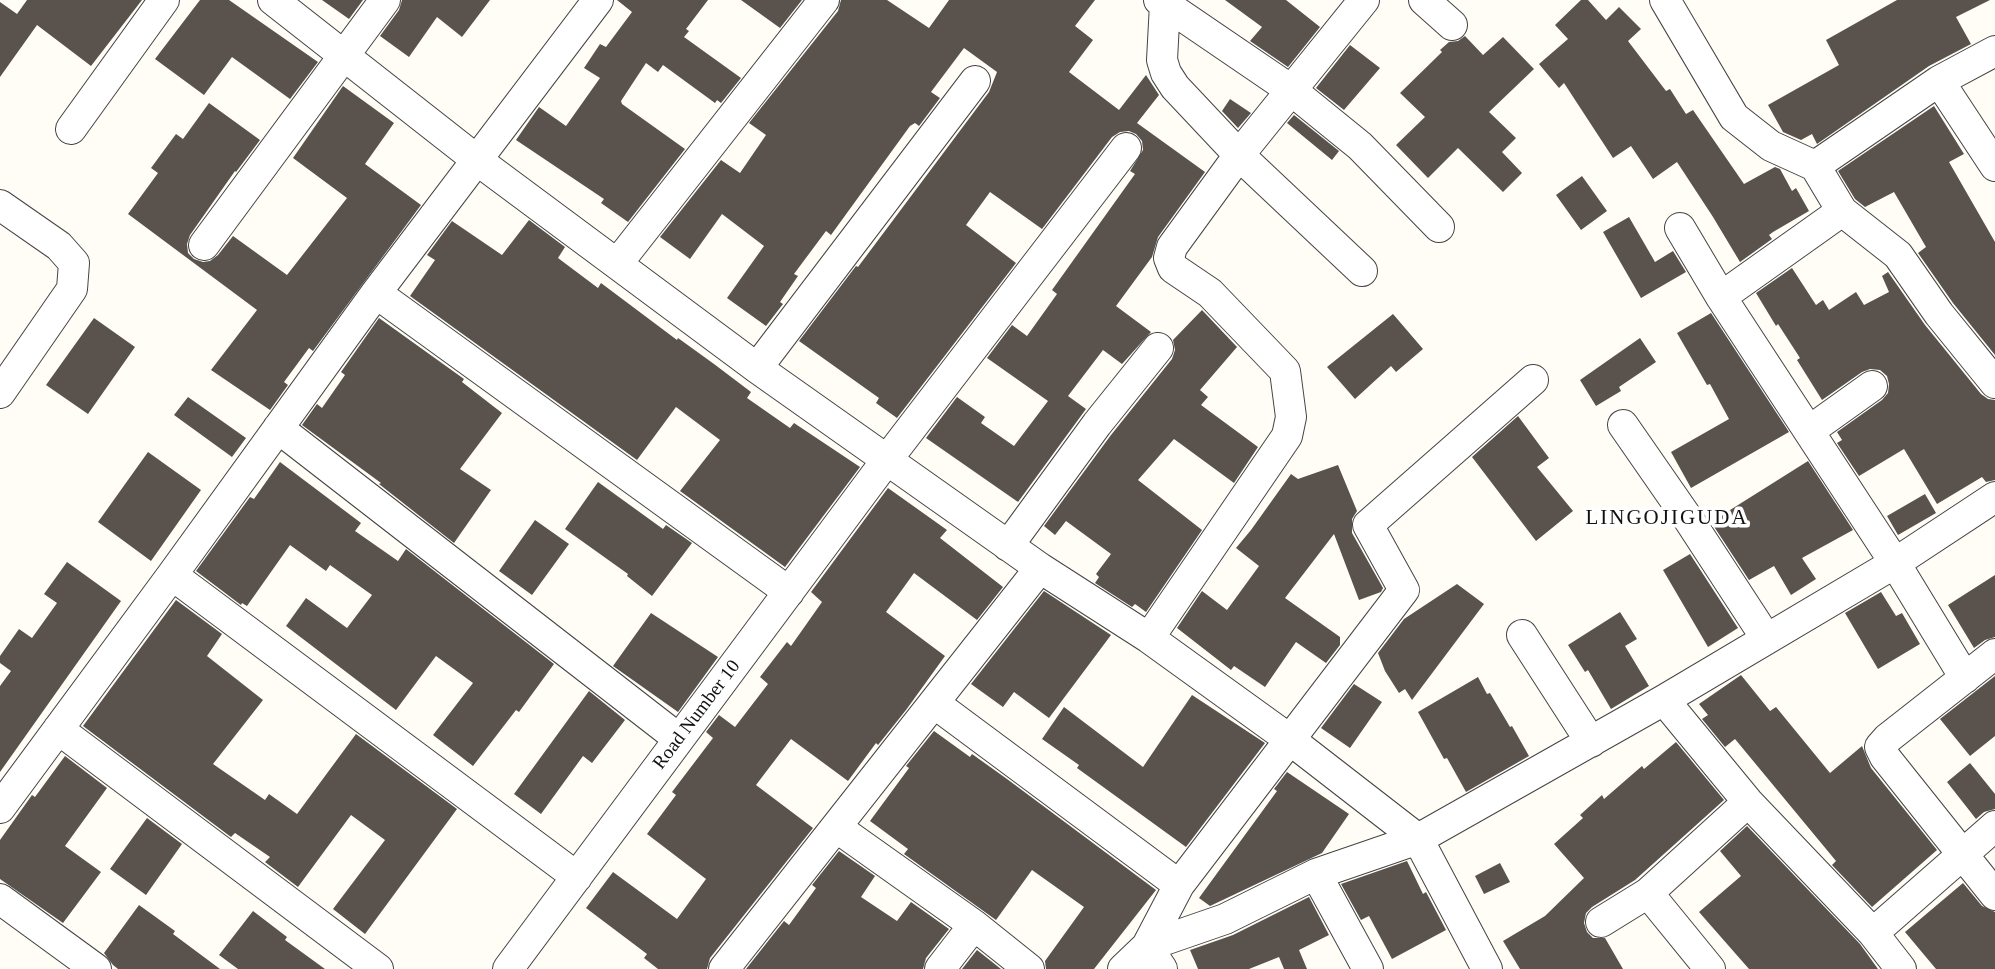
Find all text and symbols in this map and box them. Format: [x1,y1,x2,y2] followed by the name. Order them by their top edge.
[1587,505,1747,531] district label: LINGOJIGUDA
[649,656,745,774] street label: Road Number 10

